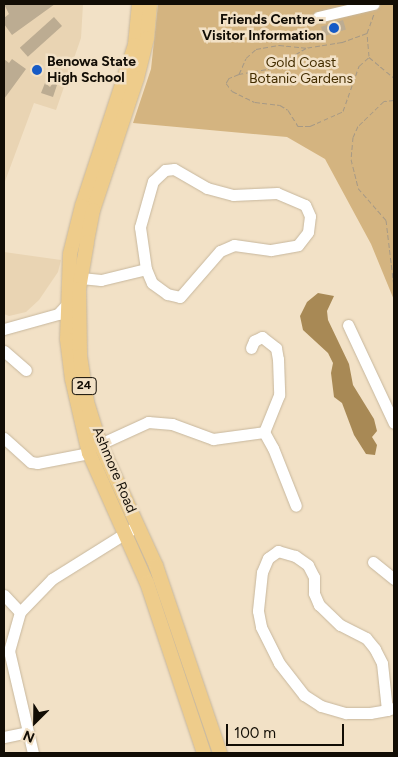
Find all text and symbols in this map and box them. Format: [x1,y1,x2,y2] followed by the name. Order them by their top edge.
[202,12,324,44] place label: Friends Centre - Visitor Information
[328,22,340,34] marker: Friends Centre - Visitor Information
[47,54,136,86] place label: Benowa State High School
[249,55,353,88] park label: Gold Coast Botanic Gardens
[31,64,43,76] marker: Benowa State High School
[72,376,96,396] road number: 24
[88,424,140,516] street label: Ashmore Road
[10,697,60,747] north arrow
[228,714,346,746] scale bar
[234,724,276,742] text: 100 m
[21,726,37,746] text: N

